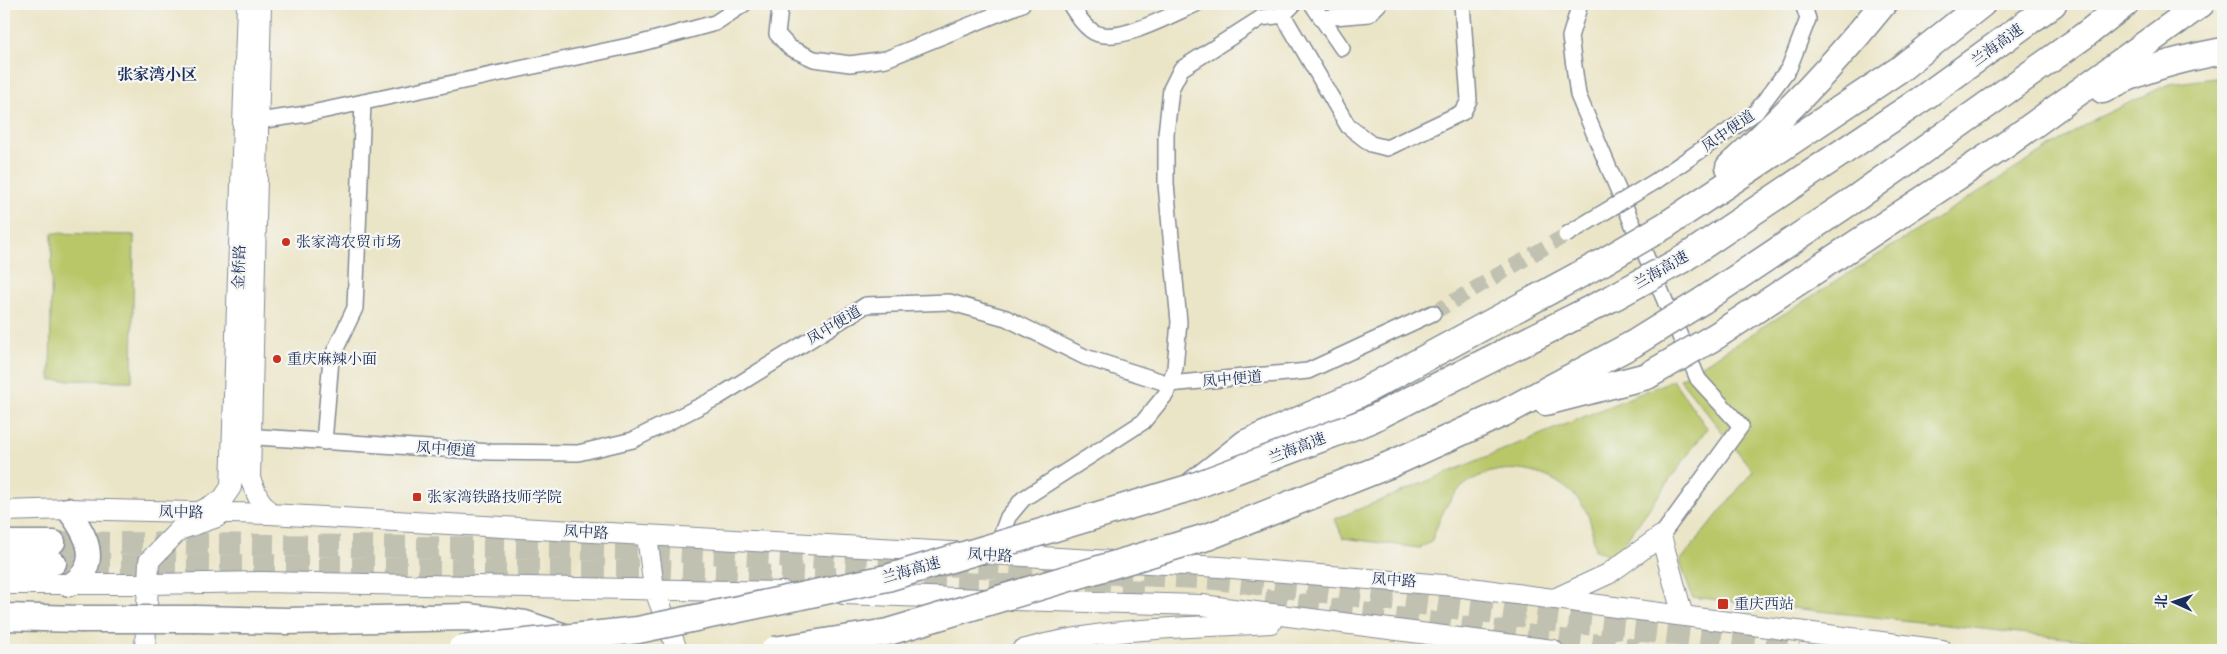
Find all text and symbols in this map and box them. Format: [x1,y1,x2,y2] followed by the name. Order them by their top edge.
[1967,20,2028,72] street label: 兰海高速
[117,65,197,87] district label: 张家湾小区
[1698,106,1759,158] street label: 凤中便道
[296,233,401,254] place label: 张家湾农贸市场
[280,236,292,248] marker: 张家湾农贸市场
[229,244,252,290] street label: 金桥路
[1631,247,1693,295] street label: 兰海高速
[804,302,866,351] street label: 凤中便道
[287,350,377,371] place label: 重庆麻辣小面
[271,353,283,365] marker: 重庆麻辣小面
[1201,367,1263,394] street label: 凤中便道
[1266,429,1329,470] street label: 兰海高速
[415,438,477,463] street label: 凤中便道
[427,488,562,509] place label: 张家湾铁路技师学院
[411,491,423,503] marker: 张家湾铁路技师学院
[158,503,204,524] street label: 凤中路
[563,522,609,545] street label: 凤中路
[967,545,1013,568] street label: 凤中路
[880,553,943,590] street label: 兰海高速
[1371,569,1417,594] street label: 凤中路
[2150,576,2200,626] north arrow
[2153,594,2172,609] text: 北
[1734,595,1794,616] place label: 重庆西站
[1716,597,1730,611] marker: 重庆西站

